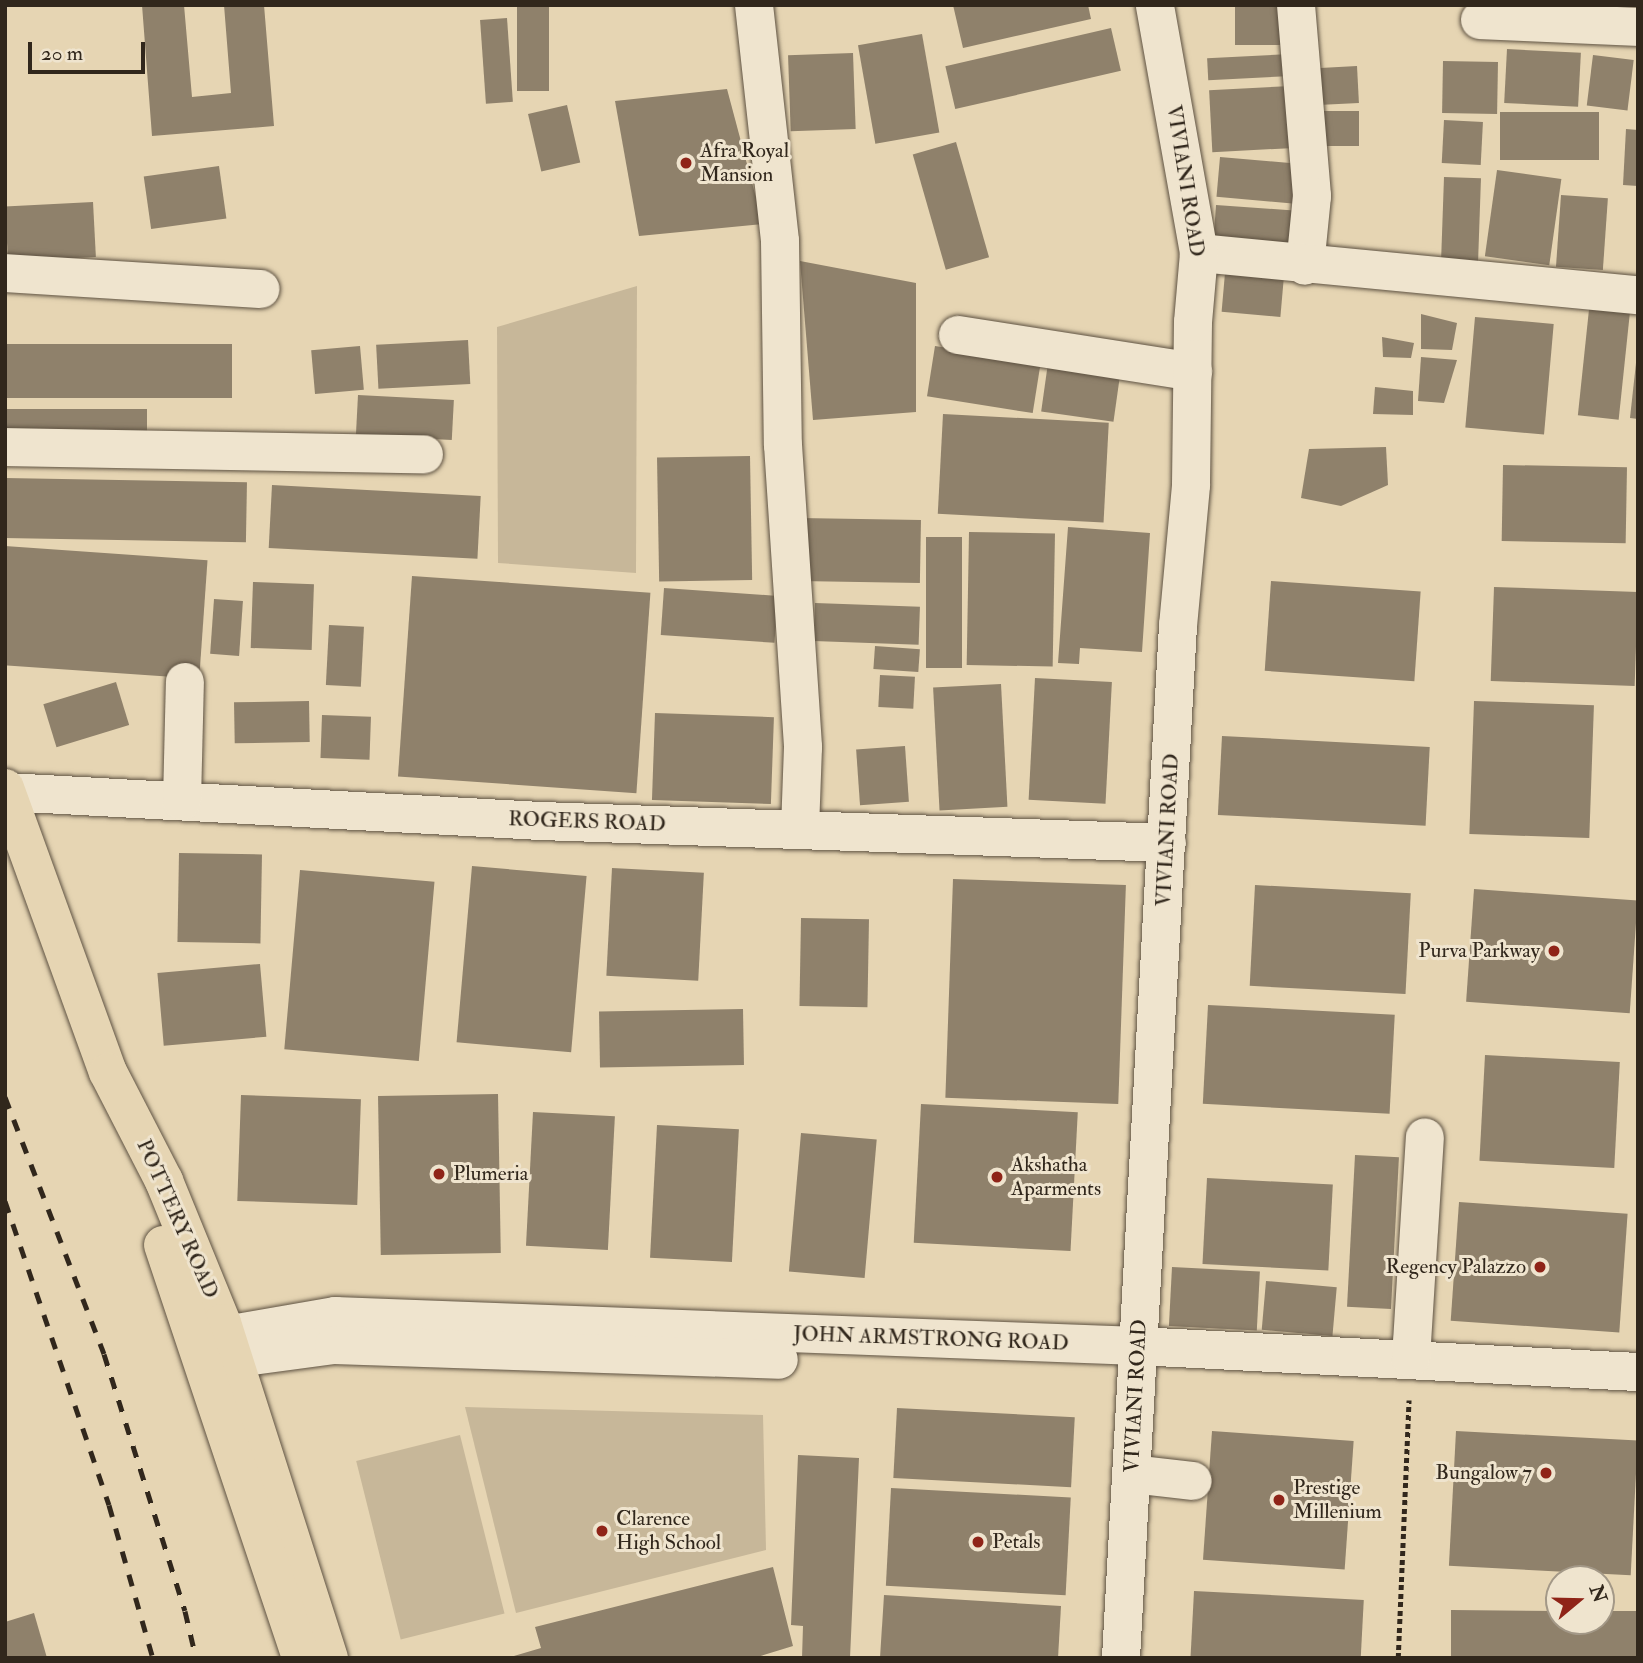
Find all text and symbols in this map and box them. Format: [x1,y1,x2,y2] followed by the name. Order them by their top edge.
[32,28,149,72] scale bar
[41,40,83,67] text: 20 m
[1161,103,1209,259] street label: VIVIANI ROAD
[700,138,789,188] place label: Afra Royal Mansion
[678,155,694,171] marker: Afra Royal Mansion
[1151,753,1185,907] street label: VIVIANI ROAD
[508,807,666,837] street label: ROGERS ROAD
[1418,938,1540,964] place label: Purva Parkway
[1546,943,1562,959] marker: Purva Parkway
[131,1136,223,1302] street label: POTTERY ROAD
[1011,1152,1101,1202] place label: Akshatha Aparments
[453,1161,528,1187] place label: Plumeria
[431,1166,447,1182] marker: Plumeria
[989,1169,1005,1185] marker: Akshatha Aparments
[1385,1254,1526,1280] place label: Regency Palazzo
[1532,1259,1548,1275] marker: Regency Palazzo
[1119,1319,1153,1473] street label: VIVIANI ROAD
[793,1322,1069,1356] street label: JOHN ARMSTRONG ROAD
[1435,1460,1532,1486] place label: Bungalow 7
[1538,1465,1554,1481] marker: Bungalow 7
[1293,1475,1382,1525] place label: Prestige Millenium
[1271,1492,1287,1508] marker: Prestige Millenium
[616,1506,721,1556] place label: Clarence High School
[594,1523,610,1539] marker: Clarence High School
[992,1529,1041,1555] place label: Petals
[970,1534,986,1550] marker: Petals
[1545,1565,1615,1635] north arrow
[1584,1582,1612,1606] text: N

